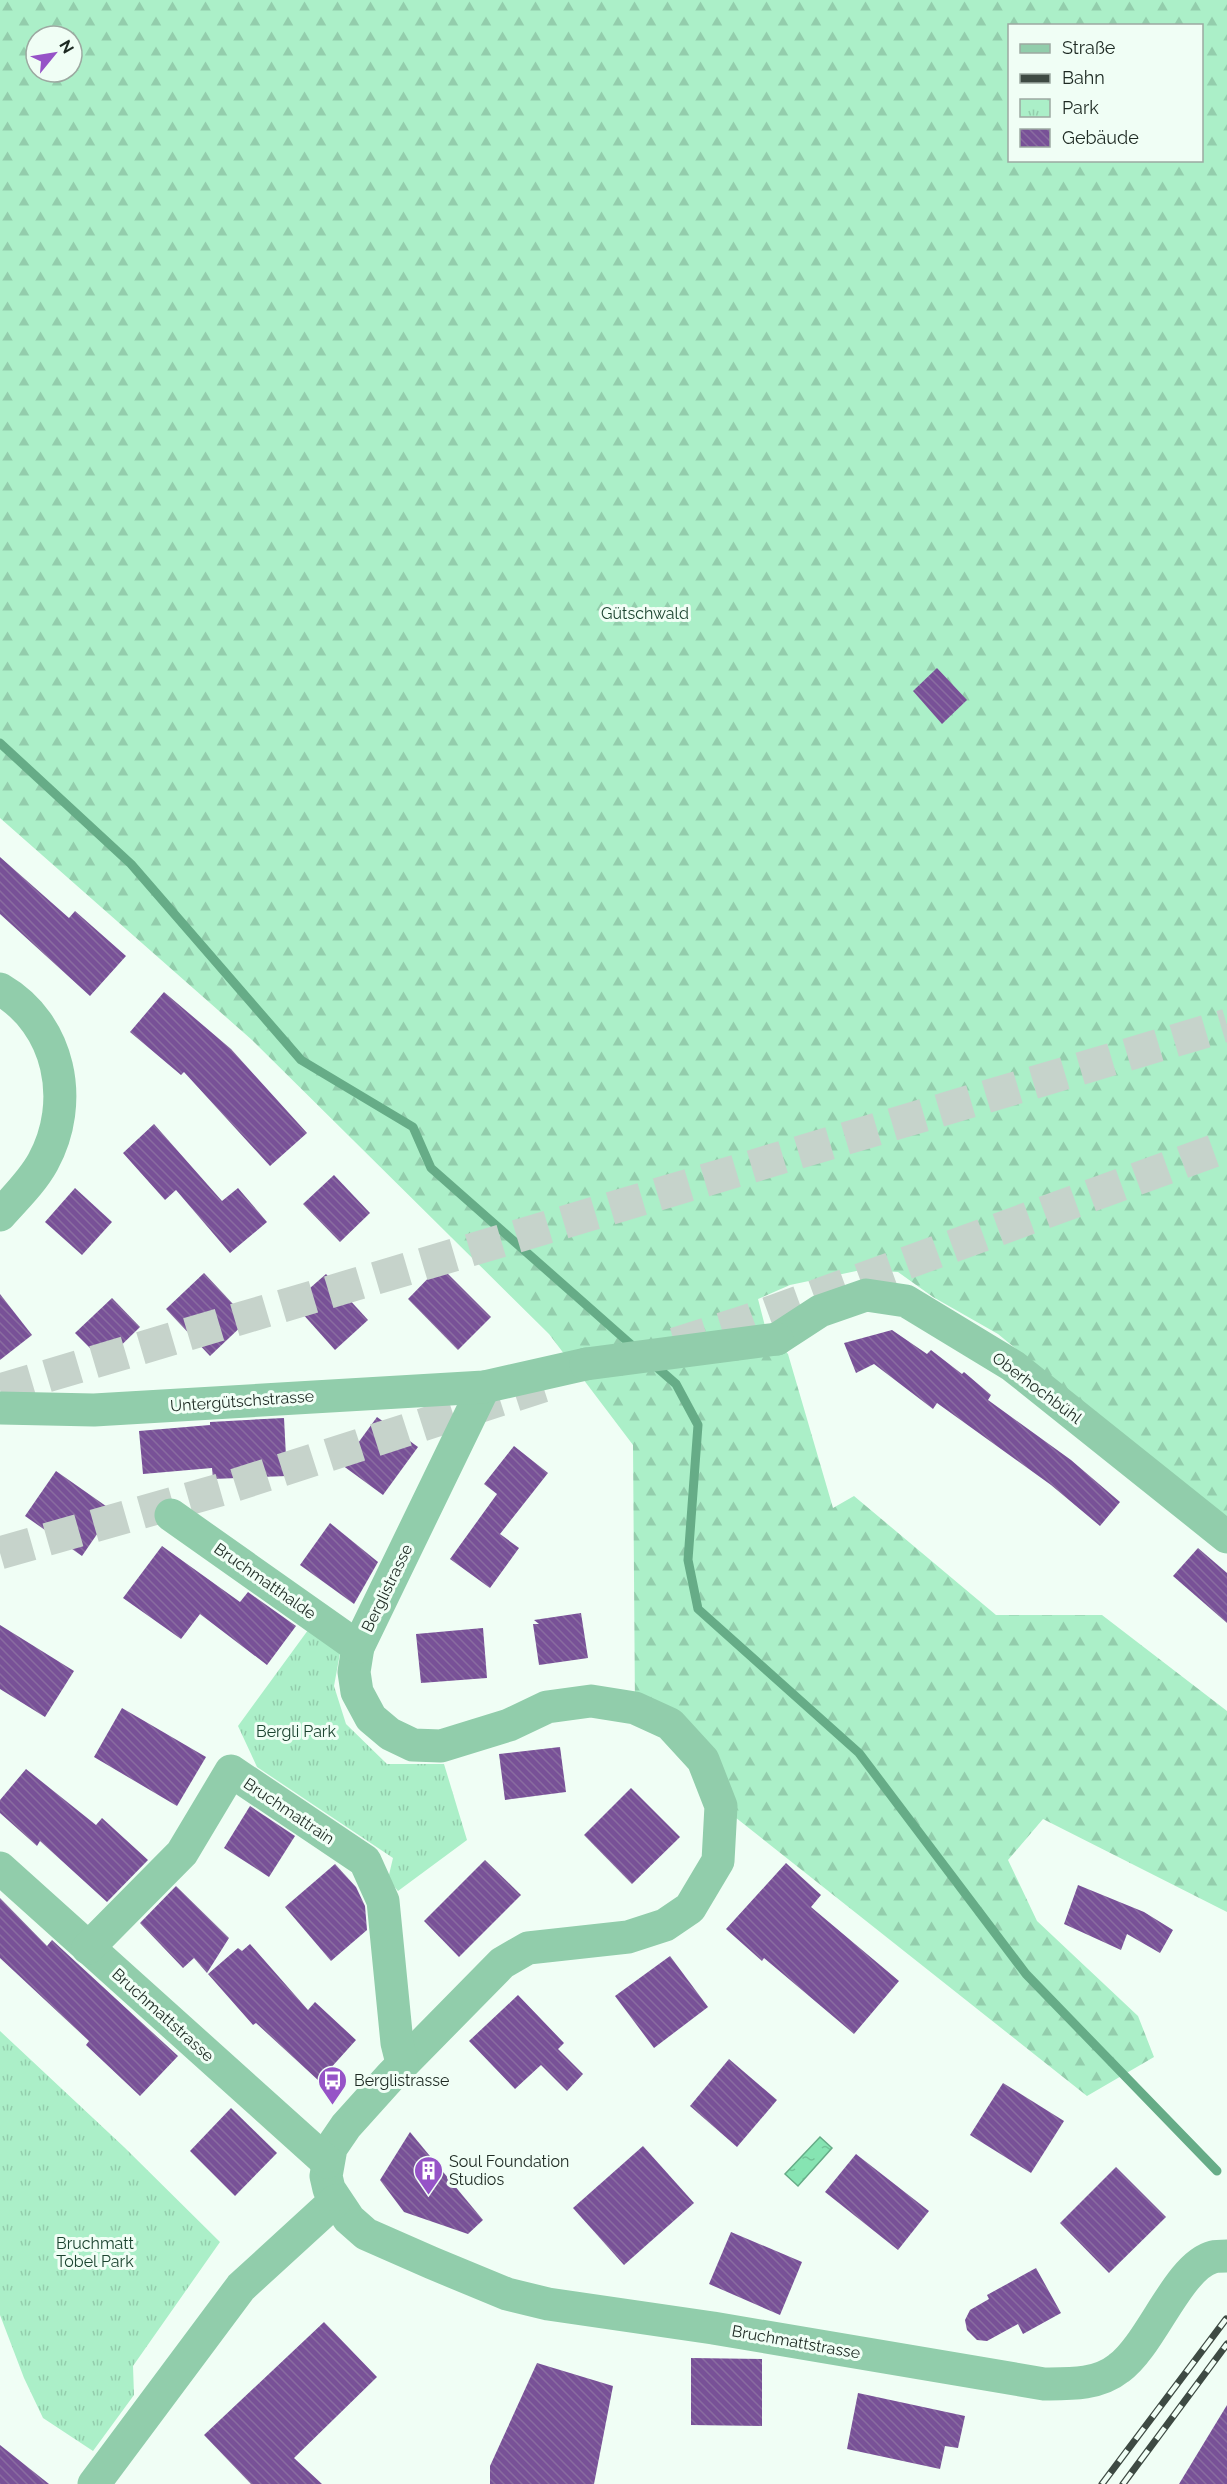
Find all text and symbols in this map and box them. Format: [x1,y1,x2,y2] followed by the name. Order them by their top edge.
[24,24,84,84] north arrow
[1008,24,1203,162] legend
[55,37,78,57] text: N
[1062,37,1116,58] text: Straße
[1062,67,1105,88] text: Bahn
[1062,97,1099,118] text: Park
[1062,127,1139,148] text: Gebäude
[601,604,689,623] park label: Gütschwald
[989,1348,1086,1428] street label: Oberhochbühl
[169,1386,315,1416] street label: Untergütschstrasse
[211,1539,319,1623] street label: Bruchmatthalde
[358,1541,416,1635] street label: Berglistrasse
[256,1722,336,1741] park label: Bergli Park
[240,1774,338,1848] street label: Bruchmattrain
[108,1964,218,2066] street label: Bruchmattstrasse
[317,2064,349,2106] bus stop icon: Berglistrasse
[354,2071,449,2090] place label: Berglistrasse
[449,2152,569,2189] place label: Soul Foundation Studios
[412,2154,444,2196] building icon: Soul Foundation Studios
[56,2234,135,2271] park label: Bruchmatt Tobel Park
[730,2321,862,2363] street label: Bruchmattstrasse

